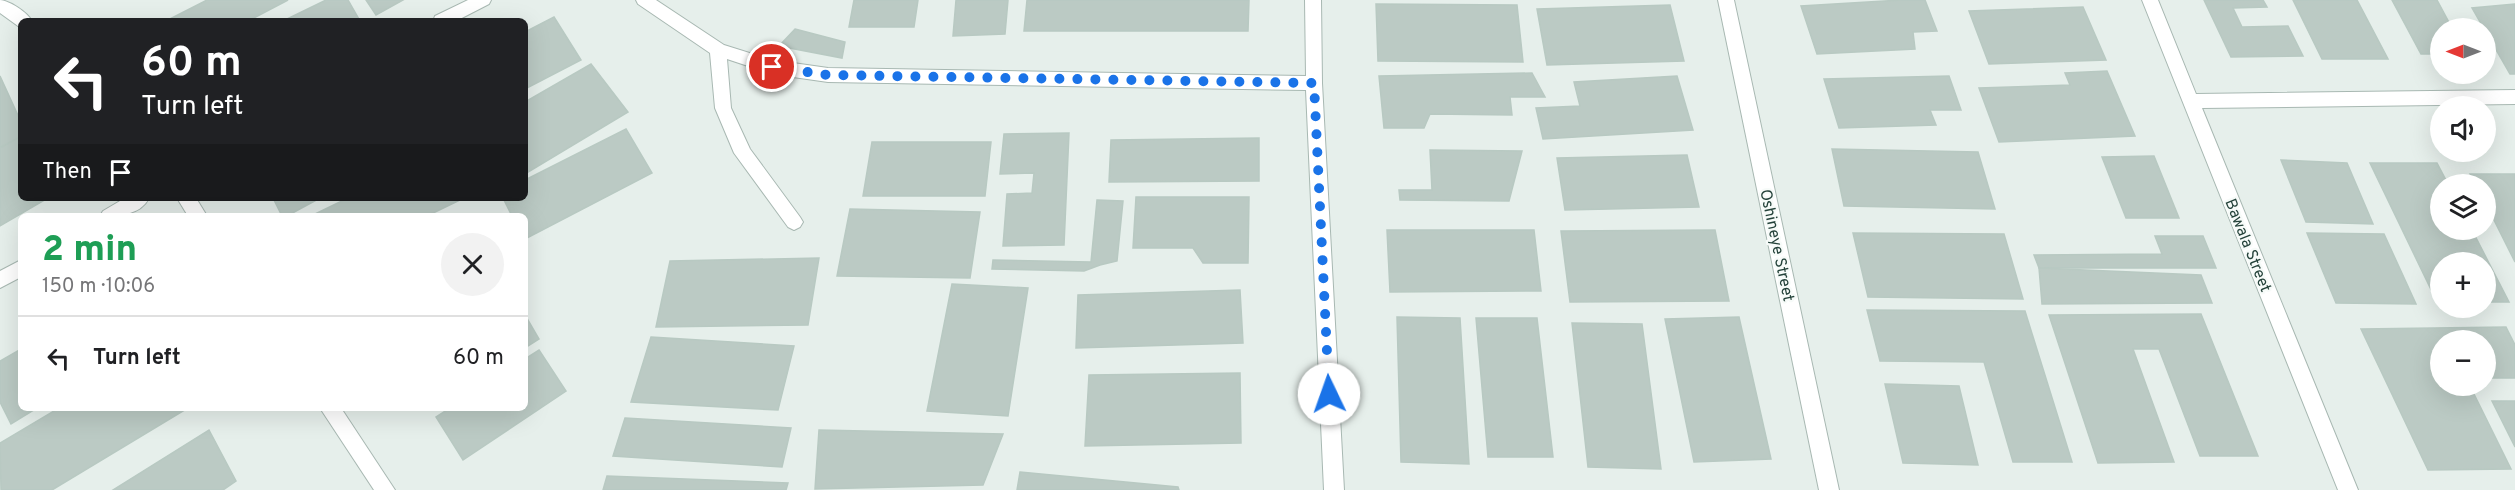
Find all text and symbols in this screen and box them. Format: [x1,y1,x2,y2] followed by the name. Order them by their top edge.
[2430,18,2496,84] north arrow
[2430,18,2496,396] map controls
[141,38,242,91] text: 60 m
[746,41,797,92] pin
[42,42,120,120] icon: left
[755,50,788,83] icon: arrive
[141,90,243,124] text: Turn left
[2430,96,2496,162] button: sound
[104,156,137,189] icon: arrive
[42,159,92,186] text: Then
[2430,174,2496,240] button: layers
[1754,187,1798,303] street label: Oshineye Street
[2219,196,2275,295] street label: Bawala Street
[42,228,137,274] text: 2 min
[441,233,504,296] button: close
[2430,252,2496,318] button: +
[42,274,155,300] text: 150 m · 10:06
[2430,330,2496,396] button: −
[42,342,75,375] icon: left
[93,345,181,372] text: Turn left
[453,345,504,372] text: 60 m
[1297,362,1361,426] position arrow

